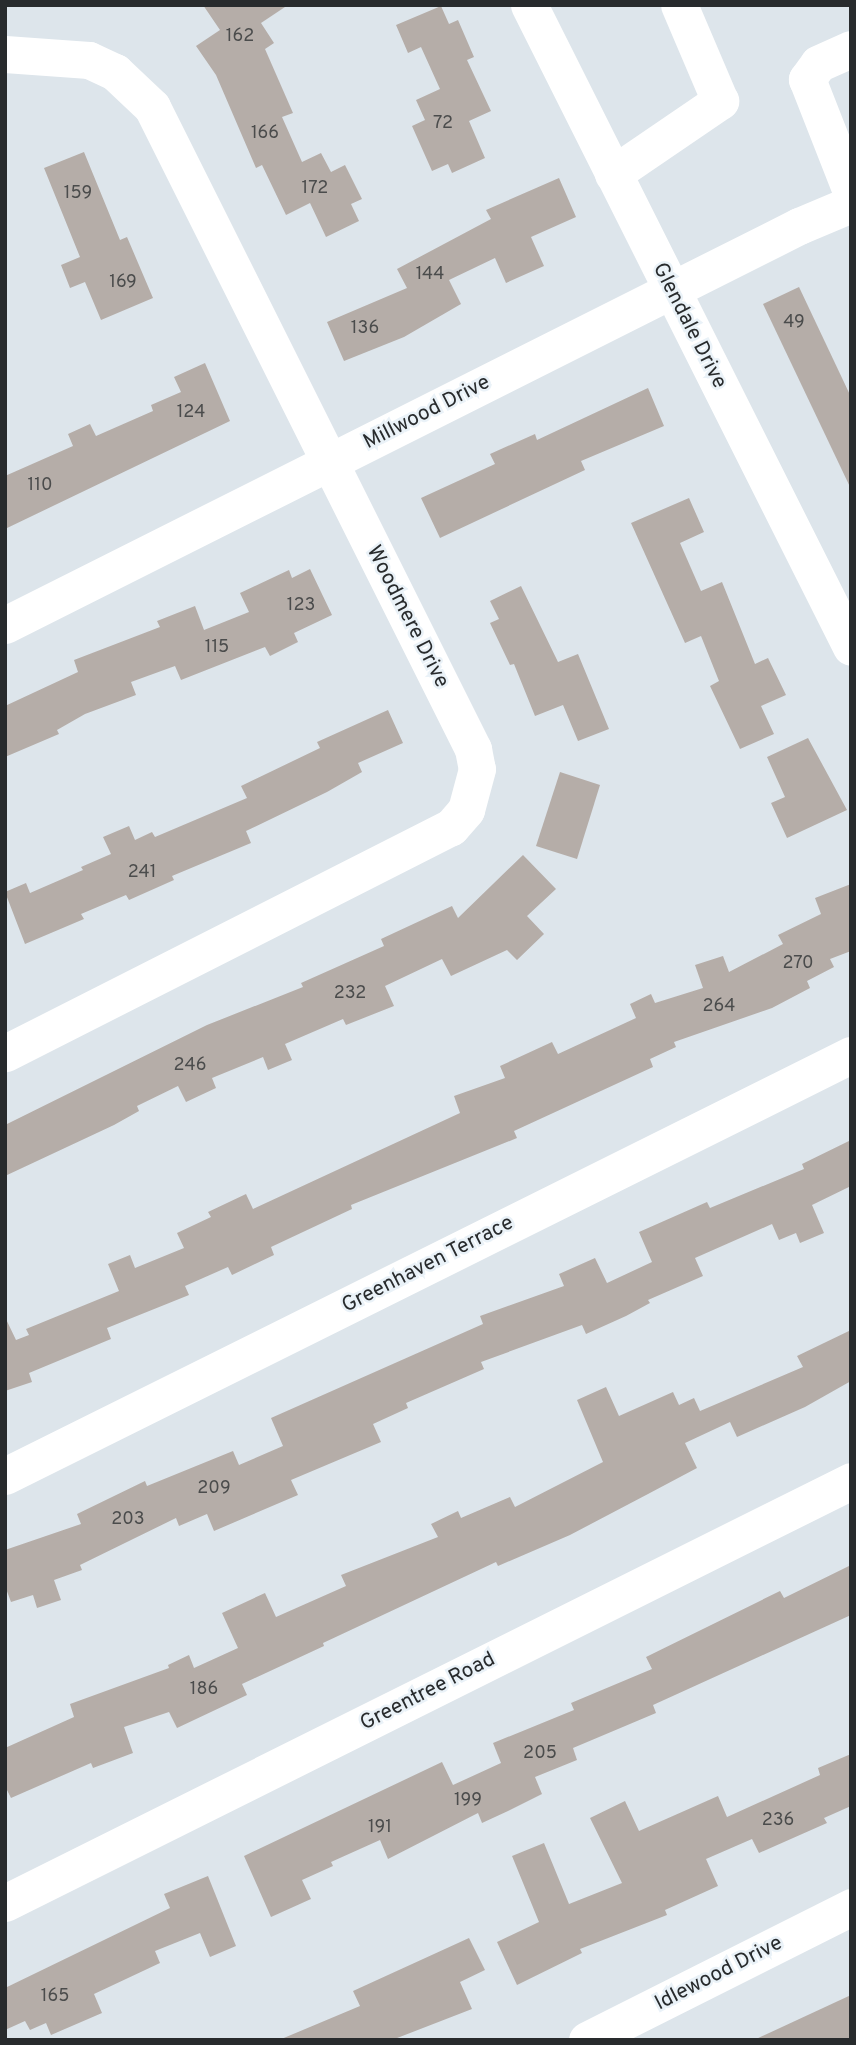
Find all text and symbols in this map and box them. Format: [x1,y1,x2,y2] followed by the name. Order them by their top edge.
[226,26,254,48] house number: 162
[433,113,453,135] house number: 72
[251,123,279,145] house number: 166
[302,178,328,200] house number: 172
[64,183,92,205] house number: 159
[646,259,732,393] street label: Glendale Drive
[416,264,444,286] house number: 144
[109,272,137,294] house number: 169
[783,312,805,334] house number: 49
[351,318,379,340] house number: 136
[360,370,494,456] street label: Millwood Drive
[177,402,205,424] house number: 124
[28,475,52,497] house number: 110
[360,542,454,692] street label: Woodmere Drive
[287,595,315,617] house number: 123
[205,637,229,659] house number: 115
[128,862,156,884] house number: 241
[782,953,814,975] house number: 270
[334,983,366,1005] house number: 232
[703,996,735,1018] house number: 264
[174,1055,206,1077] house number: 246
[338,1211,518,1319] street label: Greenhaven Terrace
[197,1478,231,1500] house number: 209
[111,1509,145,1531] house number: 203
[356,1647,500,1737] street label: Greentree Road
[190,1679,218,1701] house number: 186
[523,1743,557,1765] house number: 205
[454,1790,482,1812] house number: 199
[762,1810,794,1832] house number: 236
[368,1817,392,1839] house number: 191
[651,1931,787,2017] street label: Idlewood Drive
[41,1986,69,2008] house number: 165

